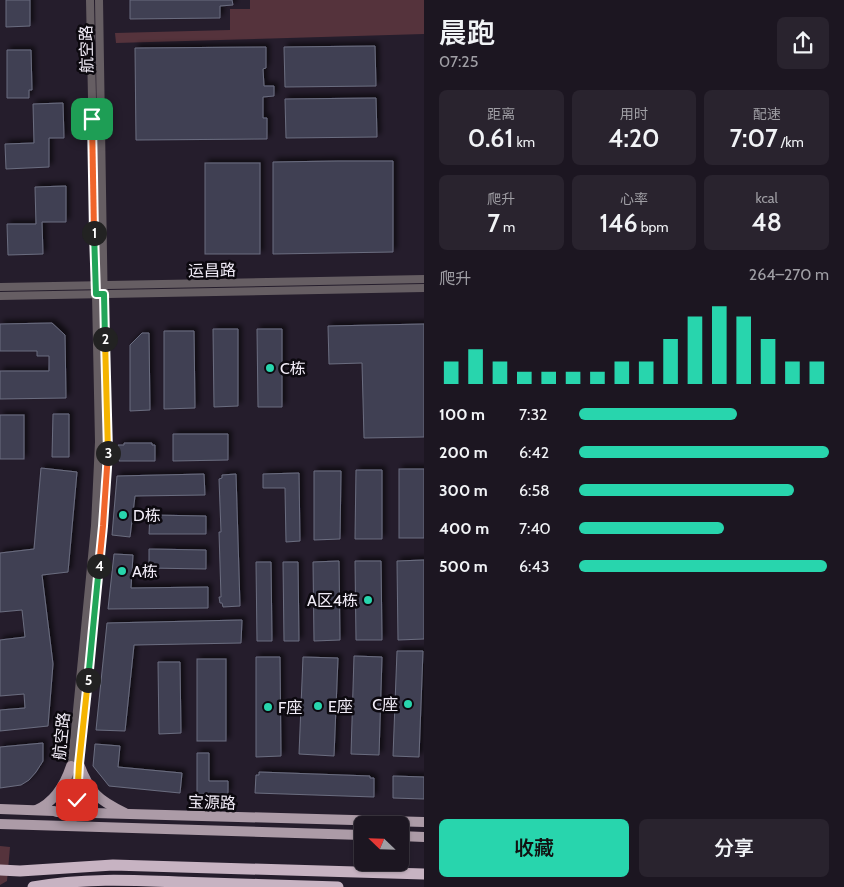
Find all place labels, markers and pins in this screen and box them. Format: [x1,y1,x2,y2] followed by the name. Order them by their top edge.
[71,98,113,140] pin
[82,220,106,246] pin: 1
[92,326,118,352] pin: 2
[280,359,306,378] place label: C栋
[264,362,276,374] marker: C栋
[96,440,120,466] pin: 3
[133,506,161,525] place label: D栋
[117,509,129,521] marker: D栋
[86,554,112,578] pin: 4
[132,562,158,581] place label: A栋
[116,565,128,577] marker: A栋
[307,591,358,610] place label: A区4栋
[362,594,374,606] marker: A区4栋
[76,668,100,692] pin: 5
[372,695,398,714] place label: C座
[328,697,353,716] place label: E座
[278,698,302,717] place label: F座
[402,698,414,710] marker: C座
[312,700,324,712] marker: E座
[262,701,274,713] marker: F座
[56,779,98,821] pin

